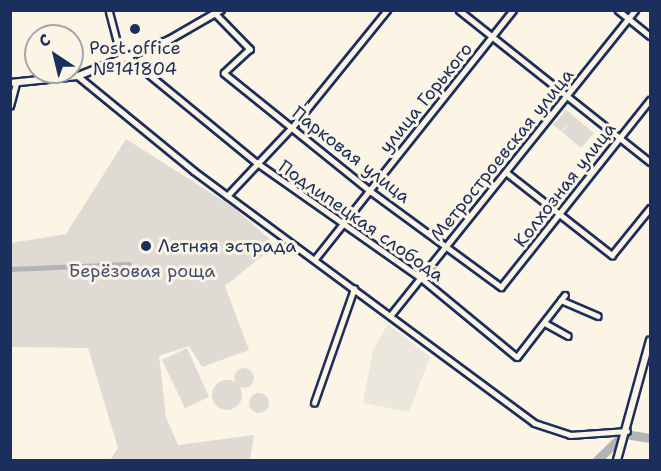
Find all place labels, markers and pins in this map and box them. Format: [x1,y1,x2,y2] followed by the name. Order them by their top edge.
[128,22,142,36] marker: Post office №141804
[89,38,181,80] place label: Post office №141804
[158,235,297,257] place label: Летняя эстрада
[139,239,153,253] marker: Летняя эстрада

